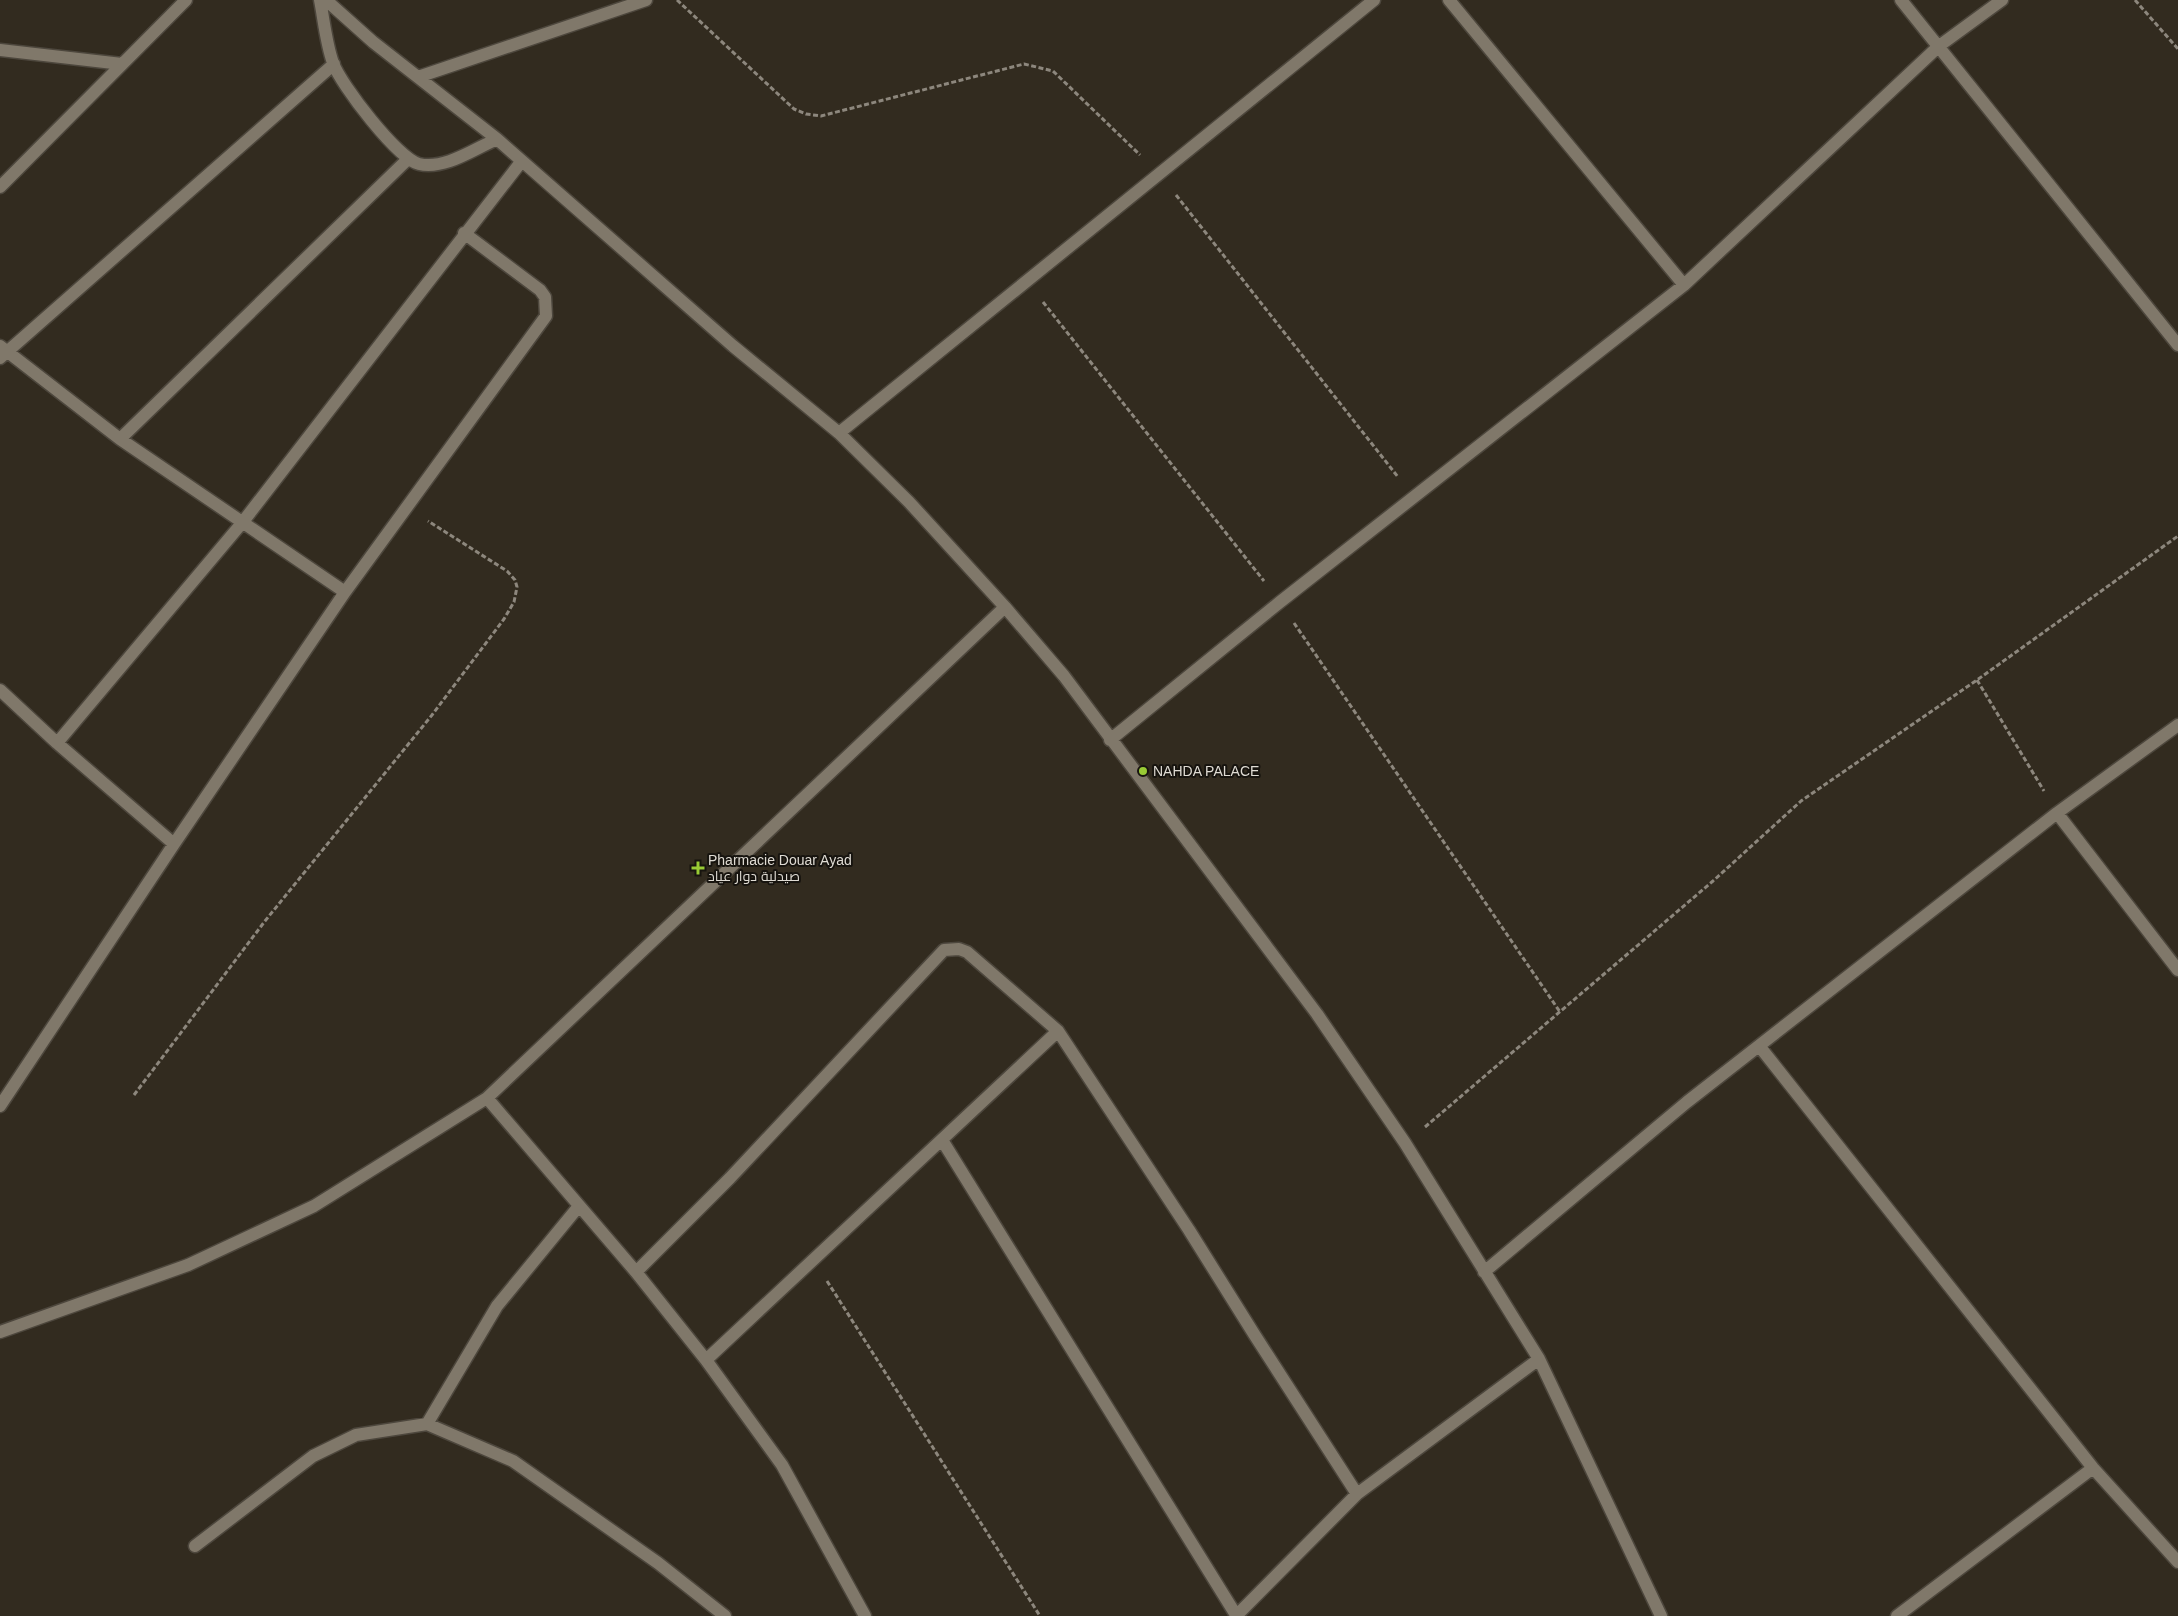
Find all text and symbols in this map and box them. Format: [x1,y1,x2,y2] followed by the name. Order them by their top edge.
[1153,763,1259,779] place label: NAHDA PALACE
[1137,765,1149,777] marker: NAHDA PALACE
[708,852,852,884] place label: Pharmacie Douar Ayad صيدلية دوار عياد
[692,862,704,874] marker: Pharmacie Douar Ayad صيدلية دوار عياد

